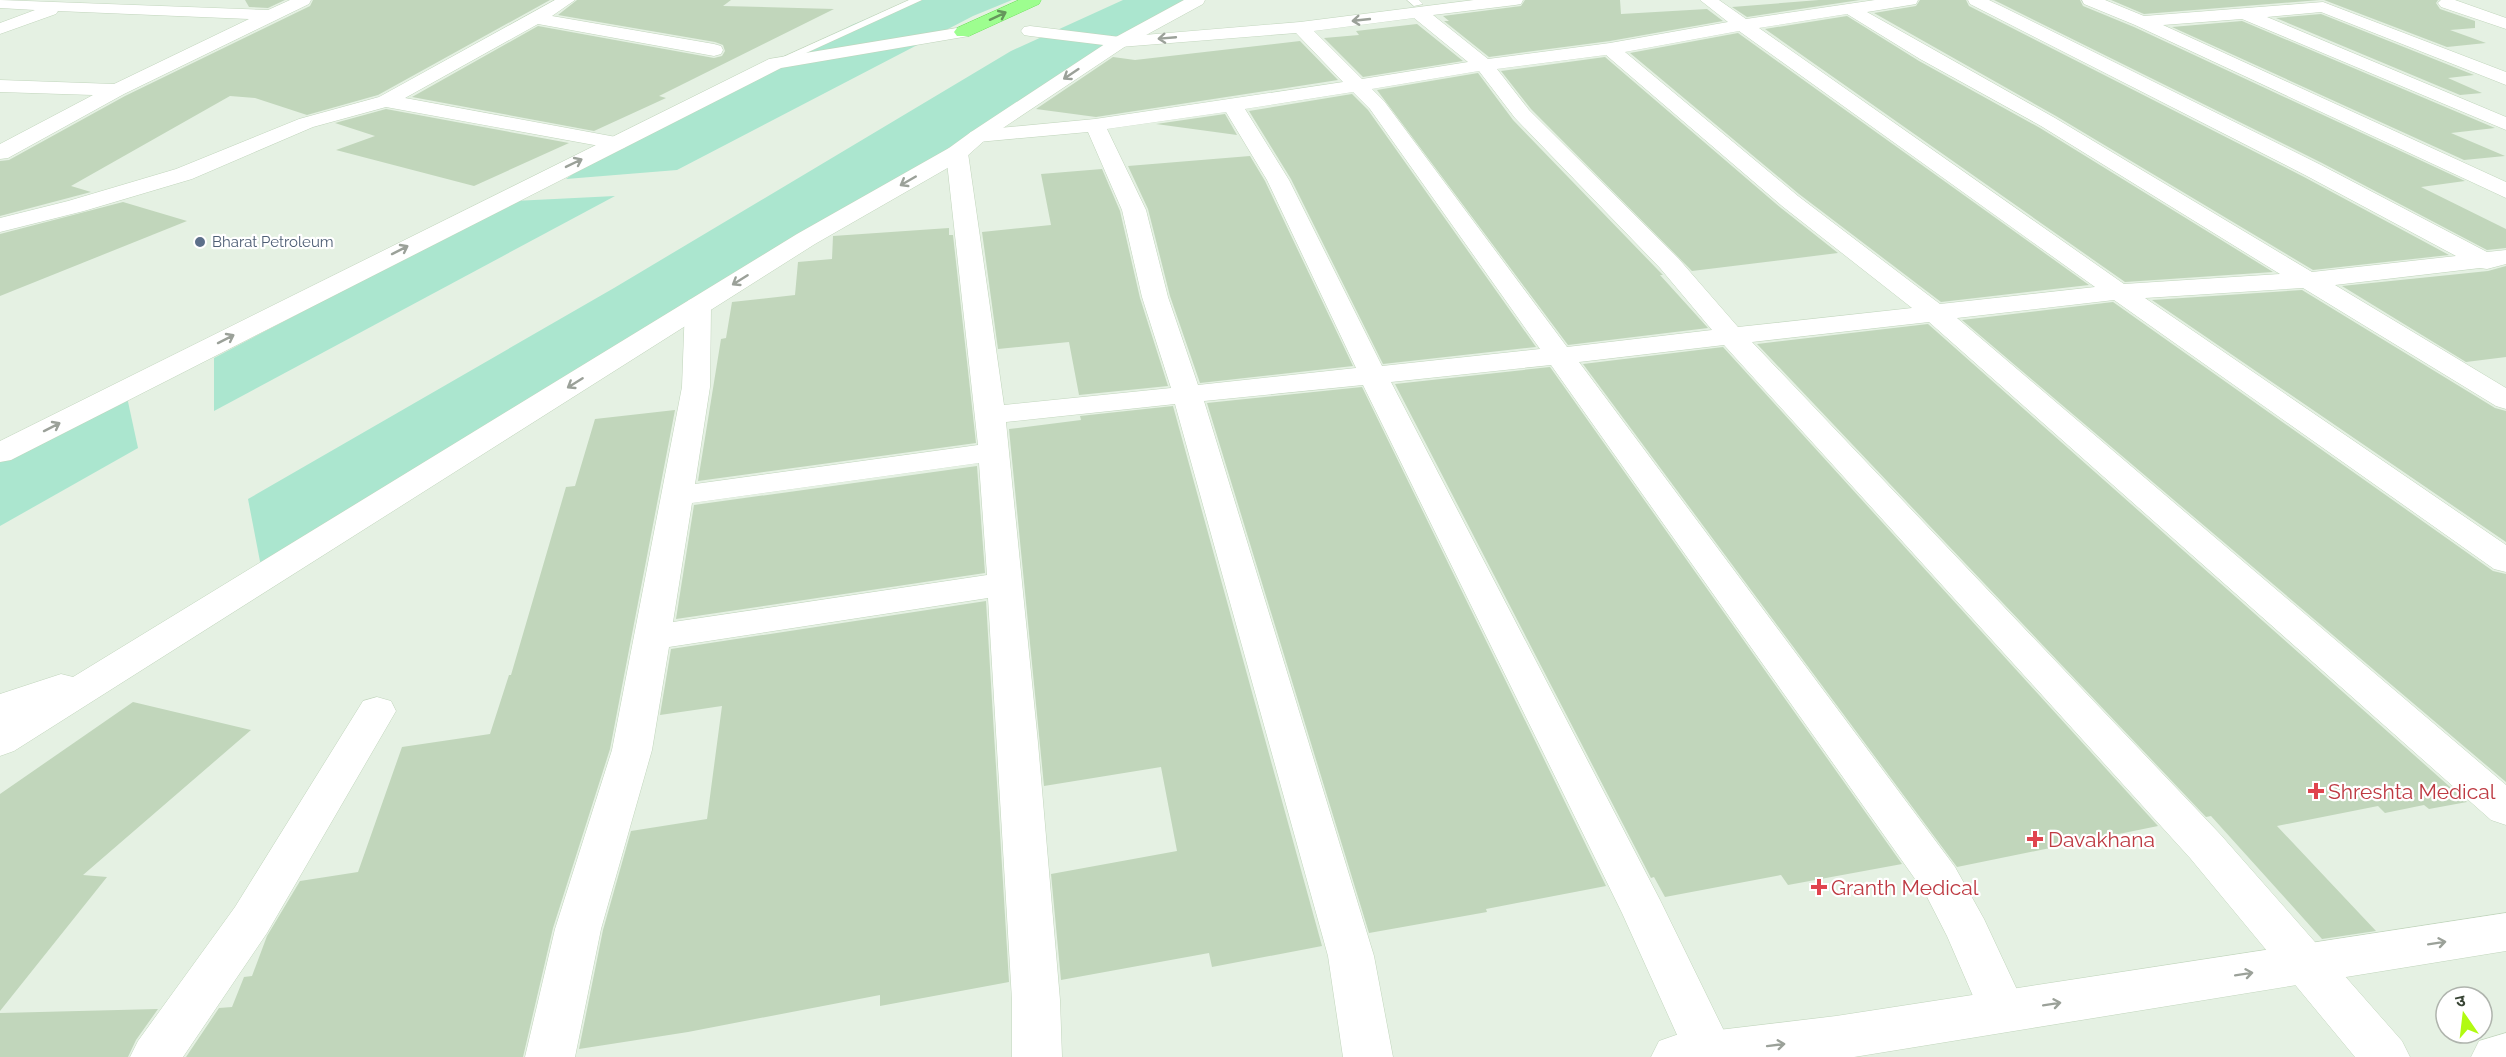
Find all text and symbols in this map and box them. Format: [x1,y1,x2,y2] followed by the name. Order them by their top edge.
[988,9,1006,21] one-way arrow
[1352,15,1372,26] one-way arrow
[1157,33,1177,44] one-way arrow
[1063,68,1080,80] one-way arrow
[565,157,583,168] one-way arrow
[900,175,917,187] one-way arrow
[212,233,334,251] place label: Bharat Petroleum
[193,235,207,249] marker: Bharat Petroleum
[391,244,409,256] one-way arrow
[732,274,749,286] one-way arrow
[217,333,235,344] one-way arrow
[567,377,584,389] one-way arrow
[43,420,61,432] one-way arrow
[2328,779,2496,804] place label: Shreshta Medical
[2309,784,2323,798] marker: Shreshta Medical
[2048,827,2155,852] place label: Davakhana
[2026,830,2044,848] marker: Davakhana
[1831,875,1979,900] place label: Granth Medical
[1812,880,1826,894] marker: Granth Medical
[2426,937,2446,948] one-way arrow
[2234,968,2254,979] one-way arrow
[2434,985,2494,1045] north arrow
[2454,990,2468,1011] text: उ
[2041,998,2061,1009] one-way arrow
[1765,1039,1785,1050] one-way arrow

